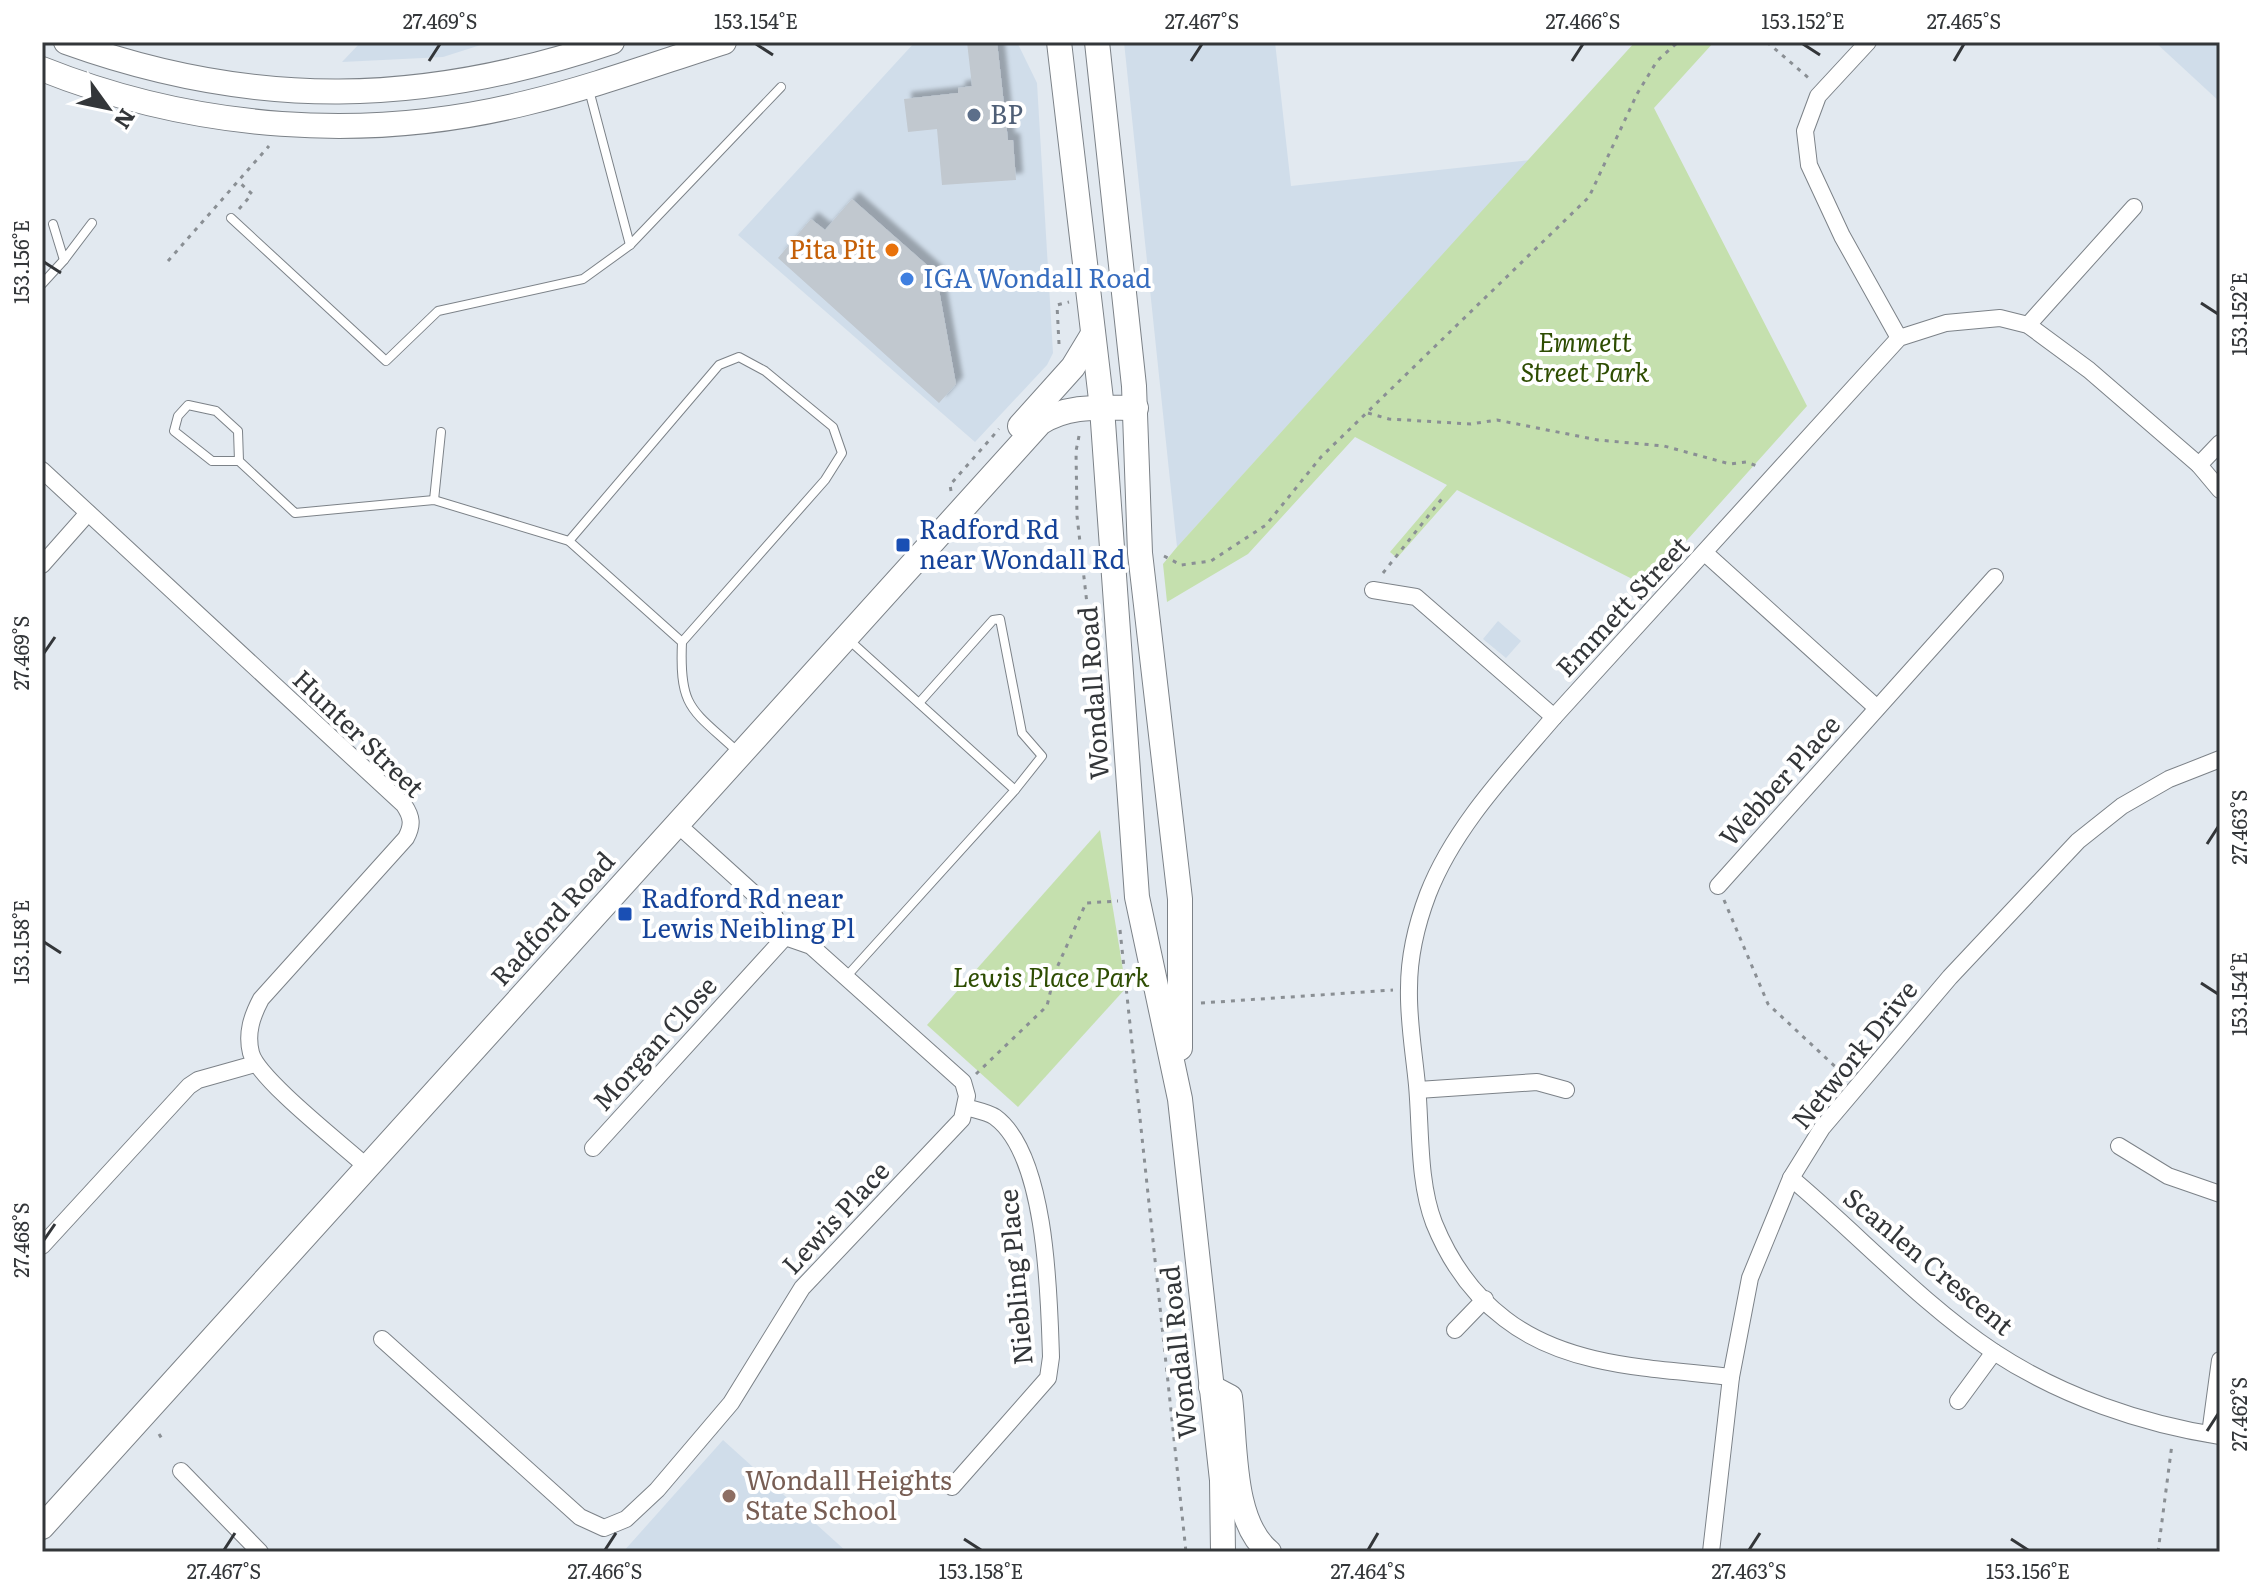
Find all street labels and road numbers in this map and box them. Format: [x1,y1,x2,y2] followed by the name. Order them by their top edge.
[1545,526,1697,685] street label: Emmett Street
[1066,605,1117,781] street label: Wondall Road
[285,659,435,806] street label: Hunter Street
[1708,705,1848,854] street label: Webber Place
[480,841,622,993] street label: Radford Road
[582,966,724,1118] street label: Morgan Close
[1781,971,1925,1136] street label: Network Drive
[771,1151,897,1282] street label: Lewis Place
[1836,1177,2024,1343] street label: Scanlen Crescent
[986,1188,1041,1367] street label: Niebling Place
[1148,1264,1205,1441] street label: Wondall Road

